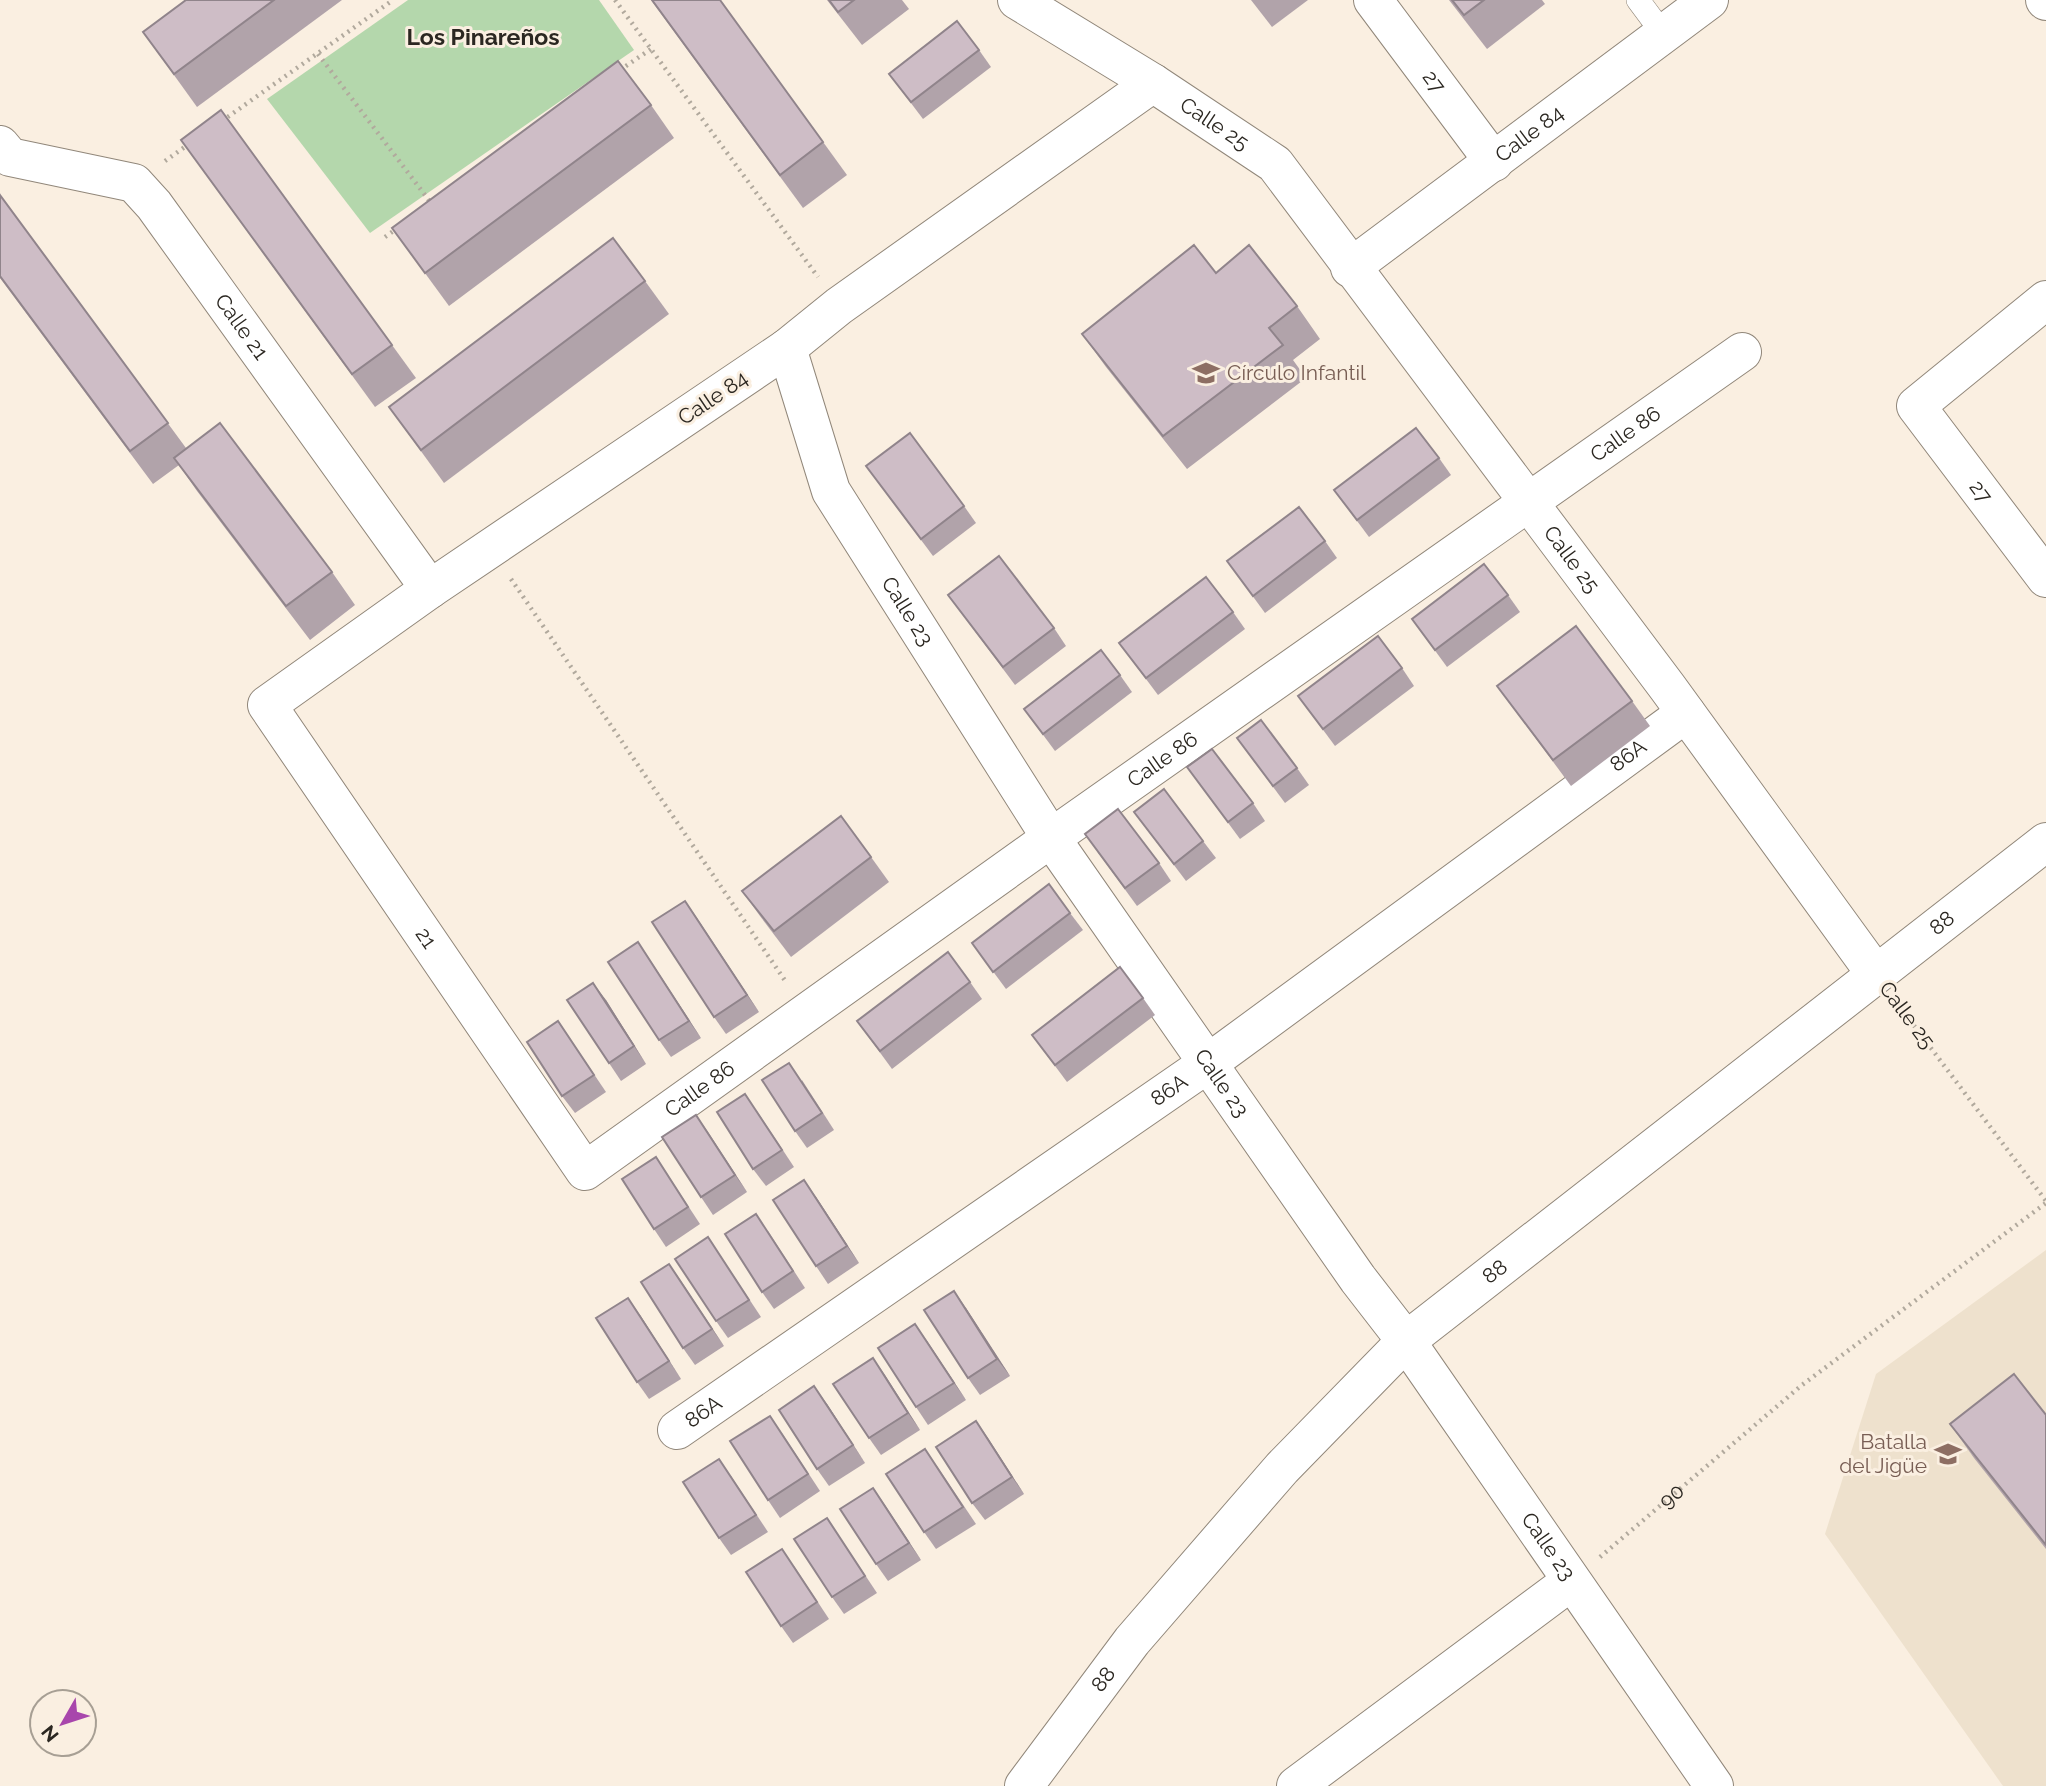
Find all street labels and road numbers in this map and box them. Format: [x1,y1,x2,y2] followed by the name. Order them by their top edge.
[1418,65,1452,98] street label: 27
[1176,92,1254,155] street label: Calle 25
[1490,100,1568,167] street label: Calle 84
[210,289,274,364] street label: Calle 21
[673,365,752,430] street label: Calle 84
[1585,400,1665,467] street label: Calle 86
[1964,475,1998,508] street label: 27
[1539,521,1605,598] street label: Calle 25
[876,572,939,650] street label: Calle 23
[1122,726,1202,792] street label: Calle 86
[1605,733,1651,777] street label: 86A
[1924,905,1959,940] street label: 88
[411,923,442,953] street label: 21
[1874,976,1941,1053] street label: Calle 25
[1190,1044,1254,1122] street label: Calle 23
[660,1055,739,1122] street label: Calle 86
[1146,1068,1192,1111] street label: 86A
[1477,1254,1512,1289] street label: 88
[680,1390,726,1433] street label: 86A
[1654,1478,1689,1513] street label: 90
[1516,1507,1581,1585] street label: Calle 23
[1086,1662,1121,1696] street label: 88

